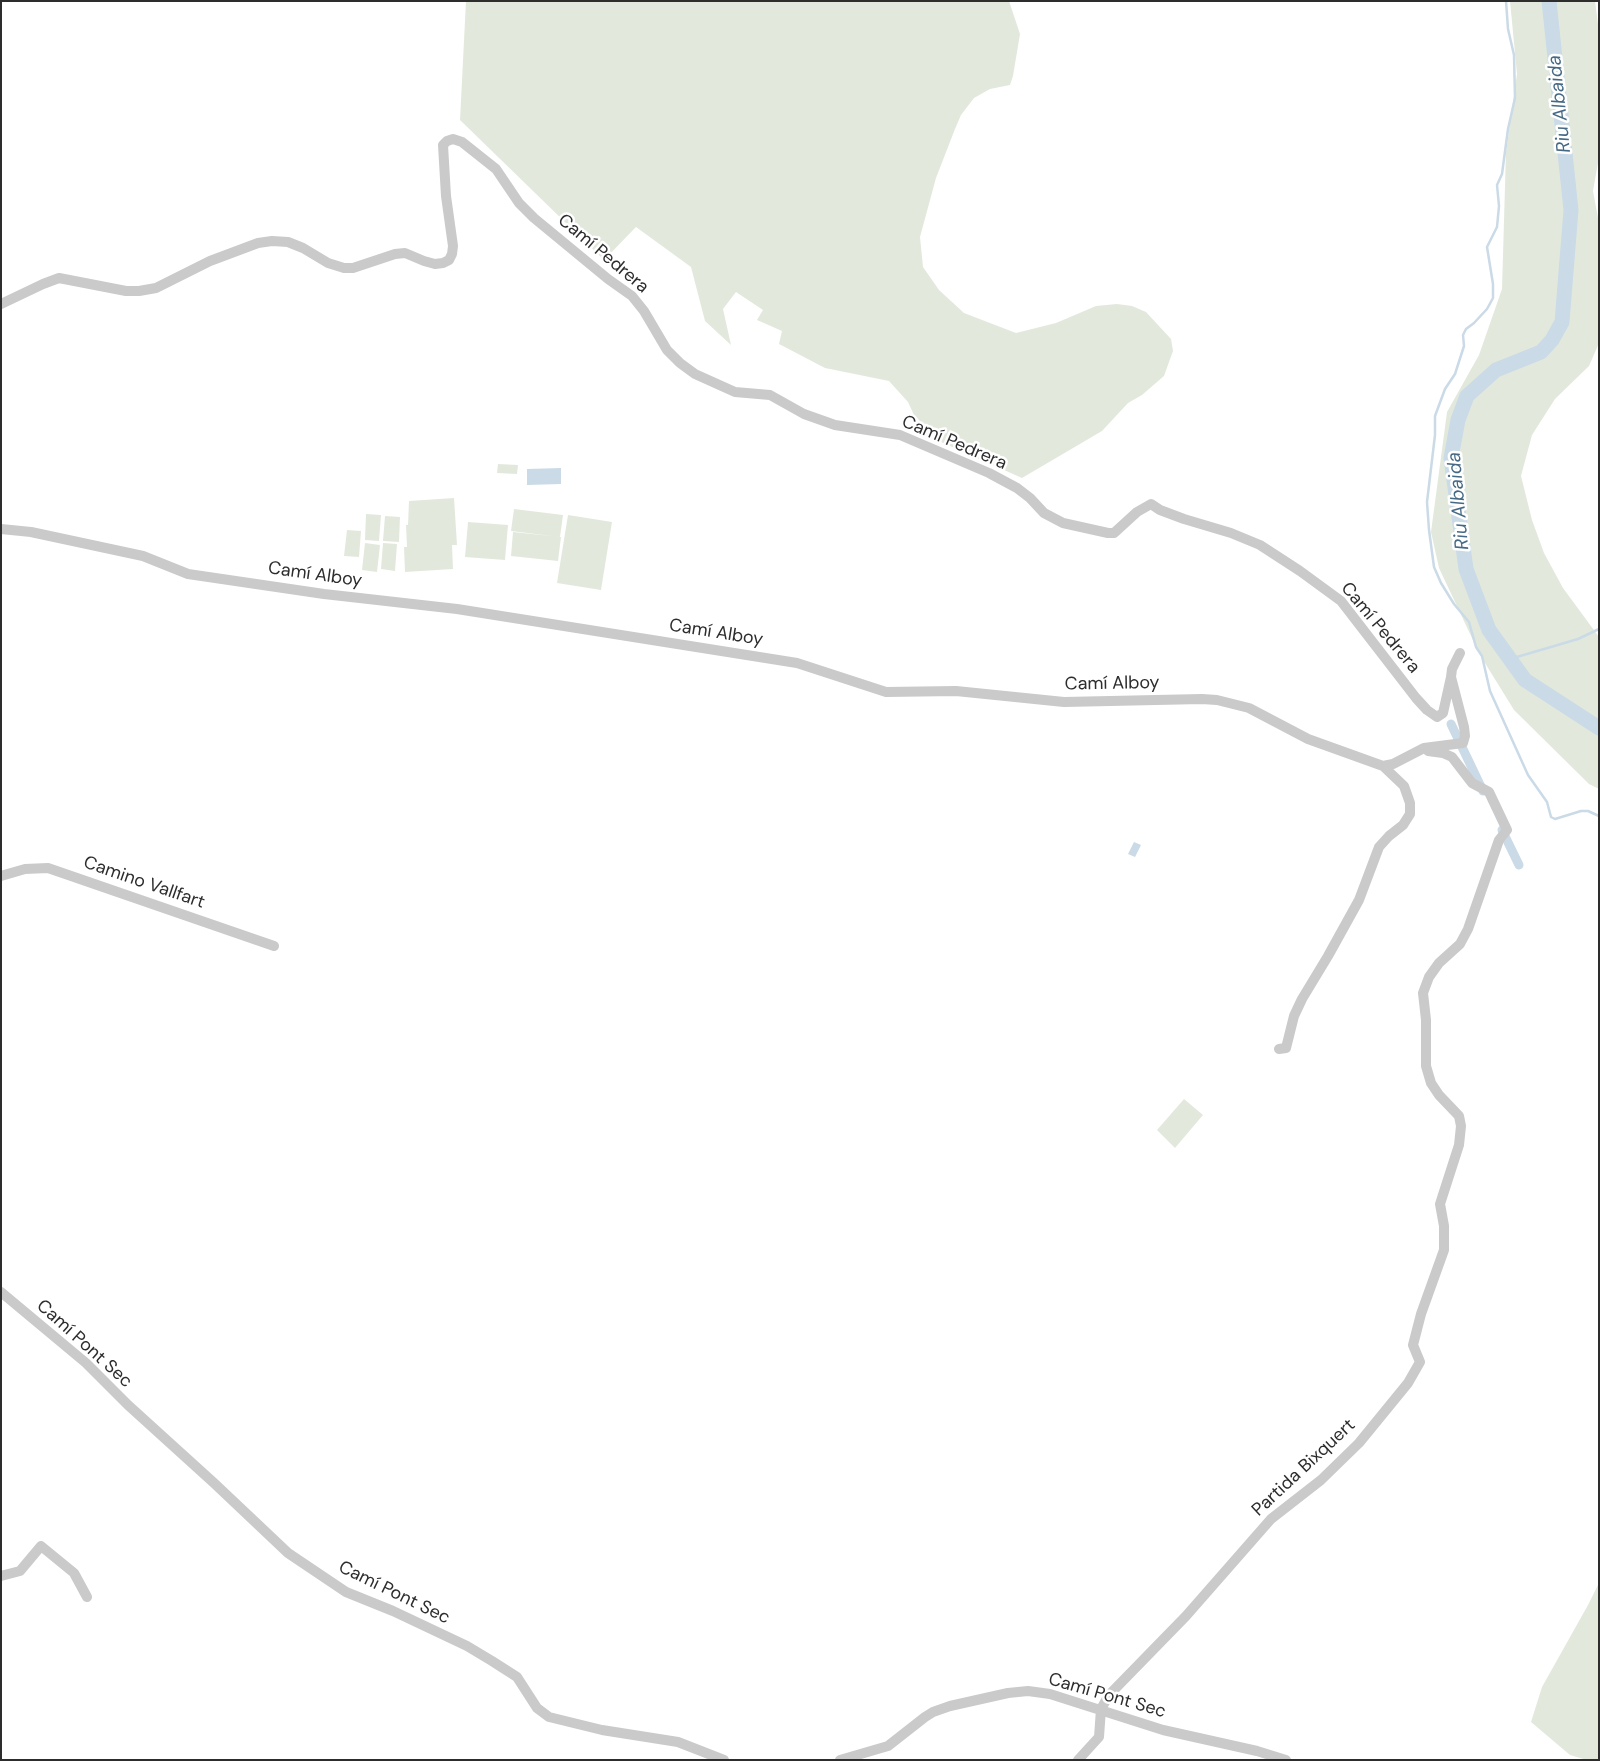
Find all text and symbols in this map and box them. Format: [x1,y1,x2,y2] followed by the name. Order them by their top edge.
[1544,54,1576,154] water label: Riu Albaida
[553,210,653,298] street label: Camí Pedrera
[898,411,1010,475] street label: Camí Pedrera
[1443,451,1475,551] water label: Riu Albaida
[267,558,363,592] street label: Camí Alboy
[1336,578,1424,678] street label: Camí Pedrera
[668,615,764,651] street label: Camí Alboy
[1064,672,1160,696] street label: Camí Alboy
[80,852,208,914] street label: Camino Vallfart
[32,1295,136,1393] street label: Camí Pont Sec
[1248,1415,1360,1521] street label: Partida Bixquert
[335,1557,453,1629] street label: Camí Pont Sec
[1046,1669,1168,1723] street label: Camí Pont Sec

